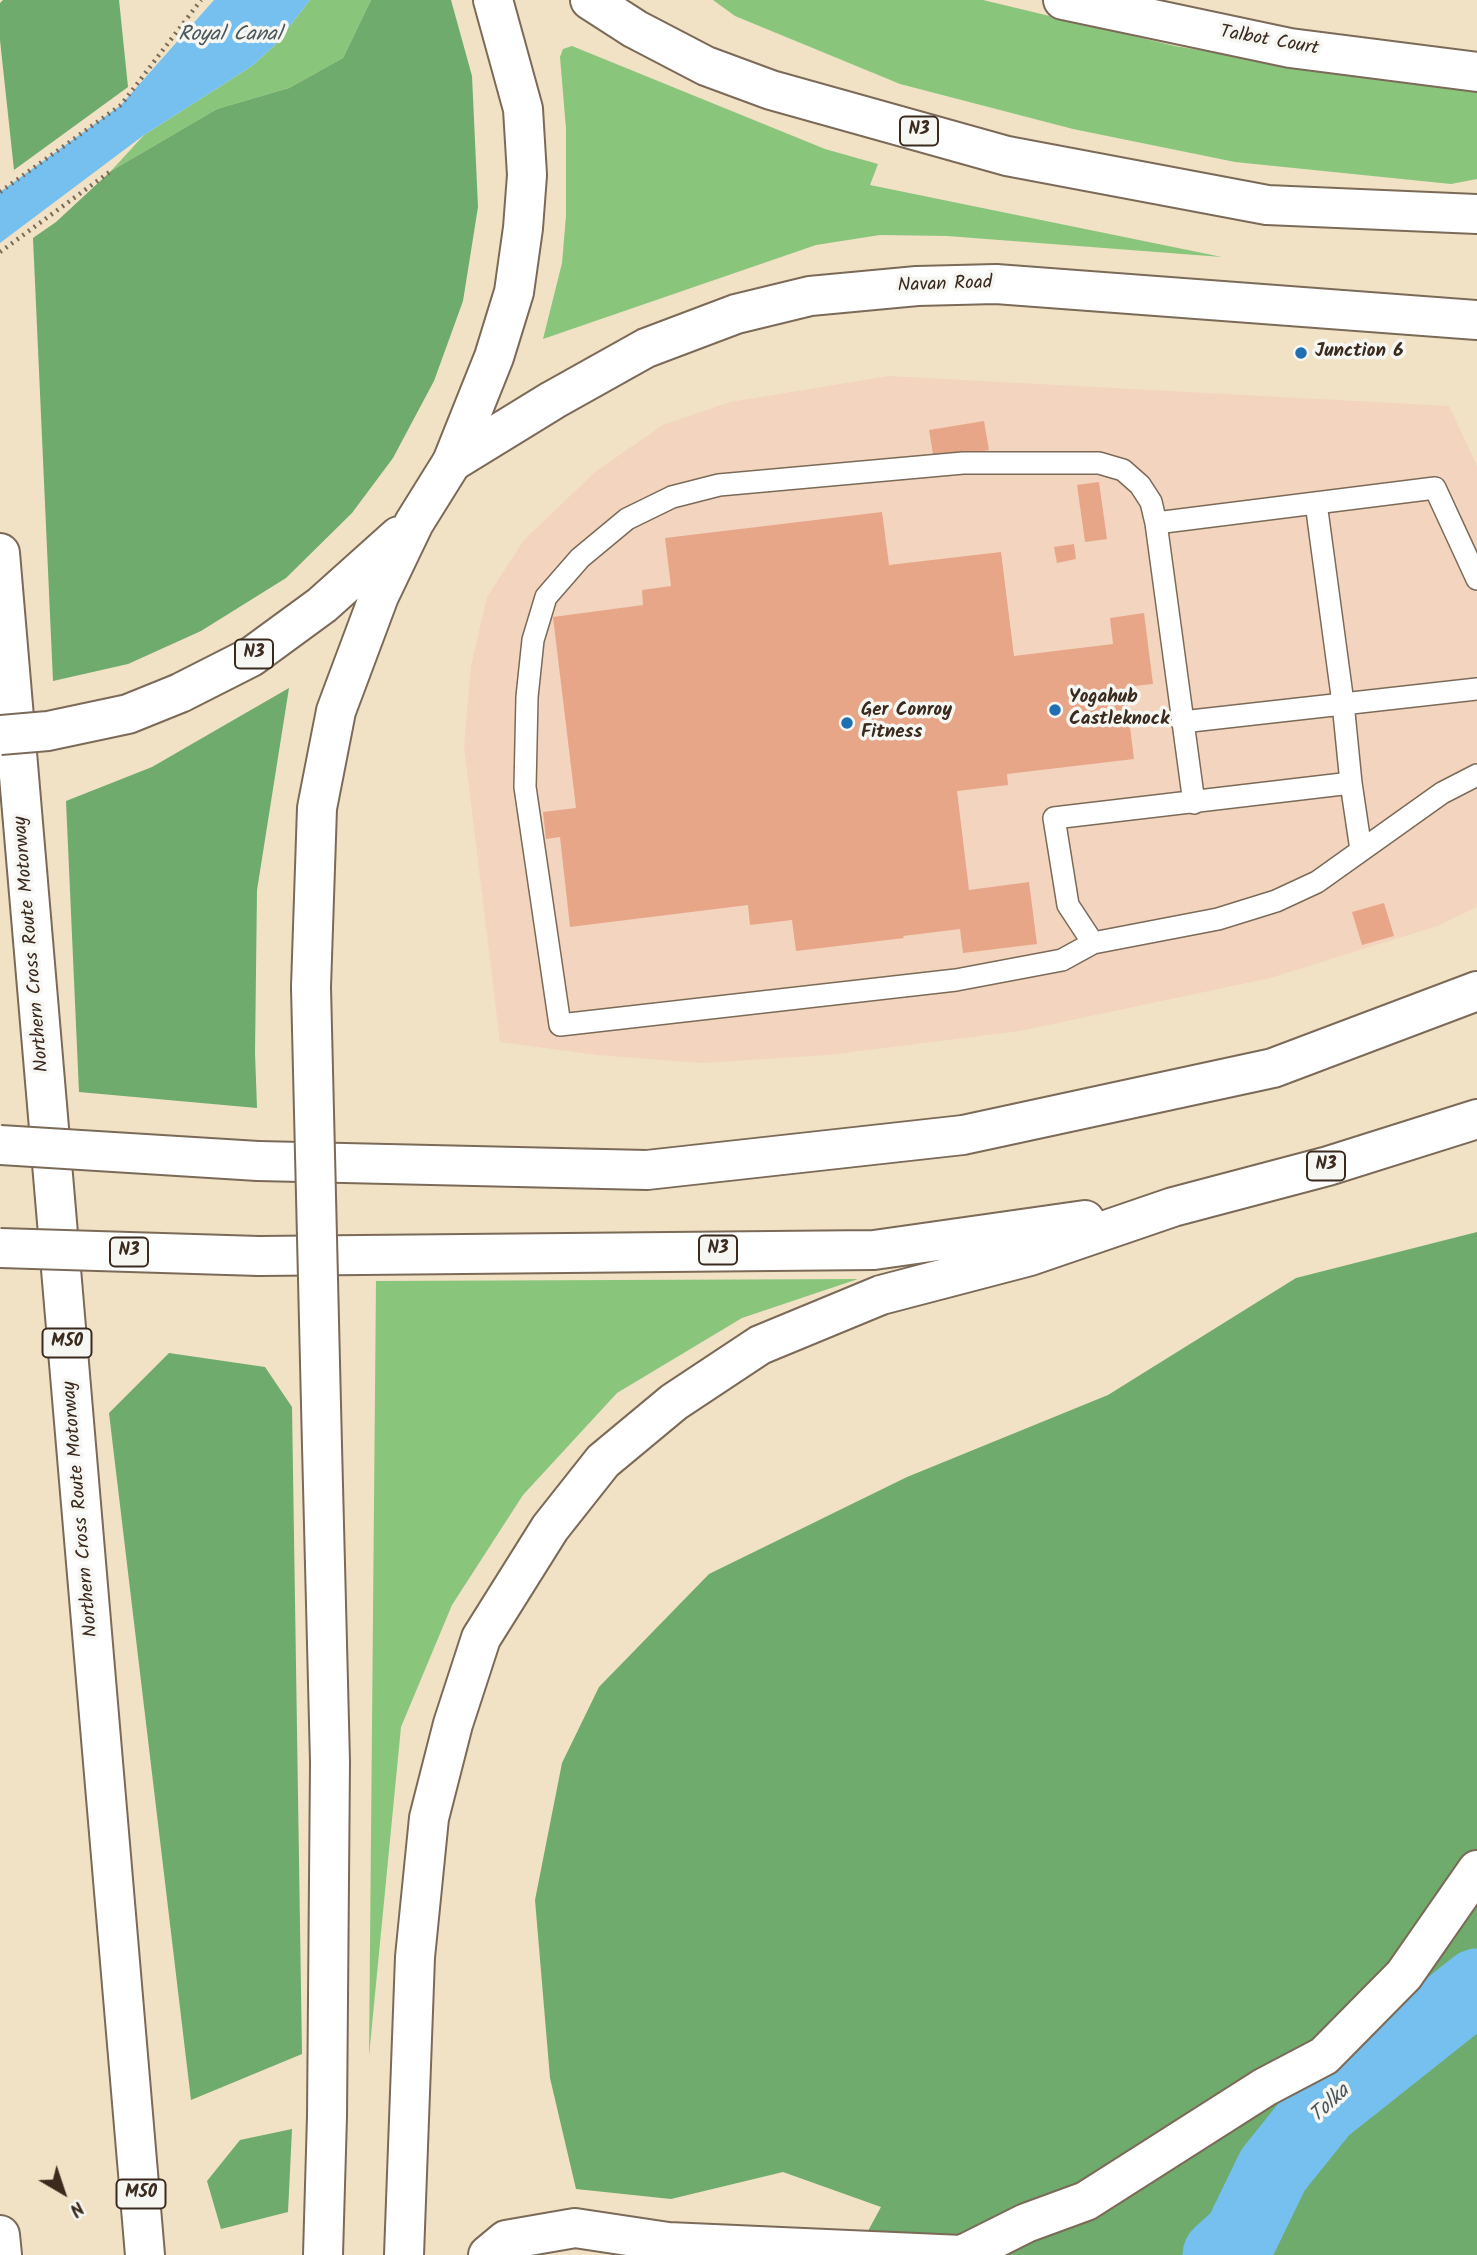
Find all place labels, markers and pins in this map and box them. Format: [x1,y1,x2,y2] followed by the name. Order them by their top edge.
[1315,342,1404,364] place label: Junction 6
[1293,345,1309,361] marker: Junction 6
[1069,688,1169,732] place label: Yogahub Castleknock
[861,701,952,745] place label: Ger Conroy Fitness
[1047,702,1063,718] marker: Yogahub Castleknock
[839,715,855,731] marker: Ger Conroy Fitness

